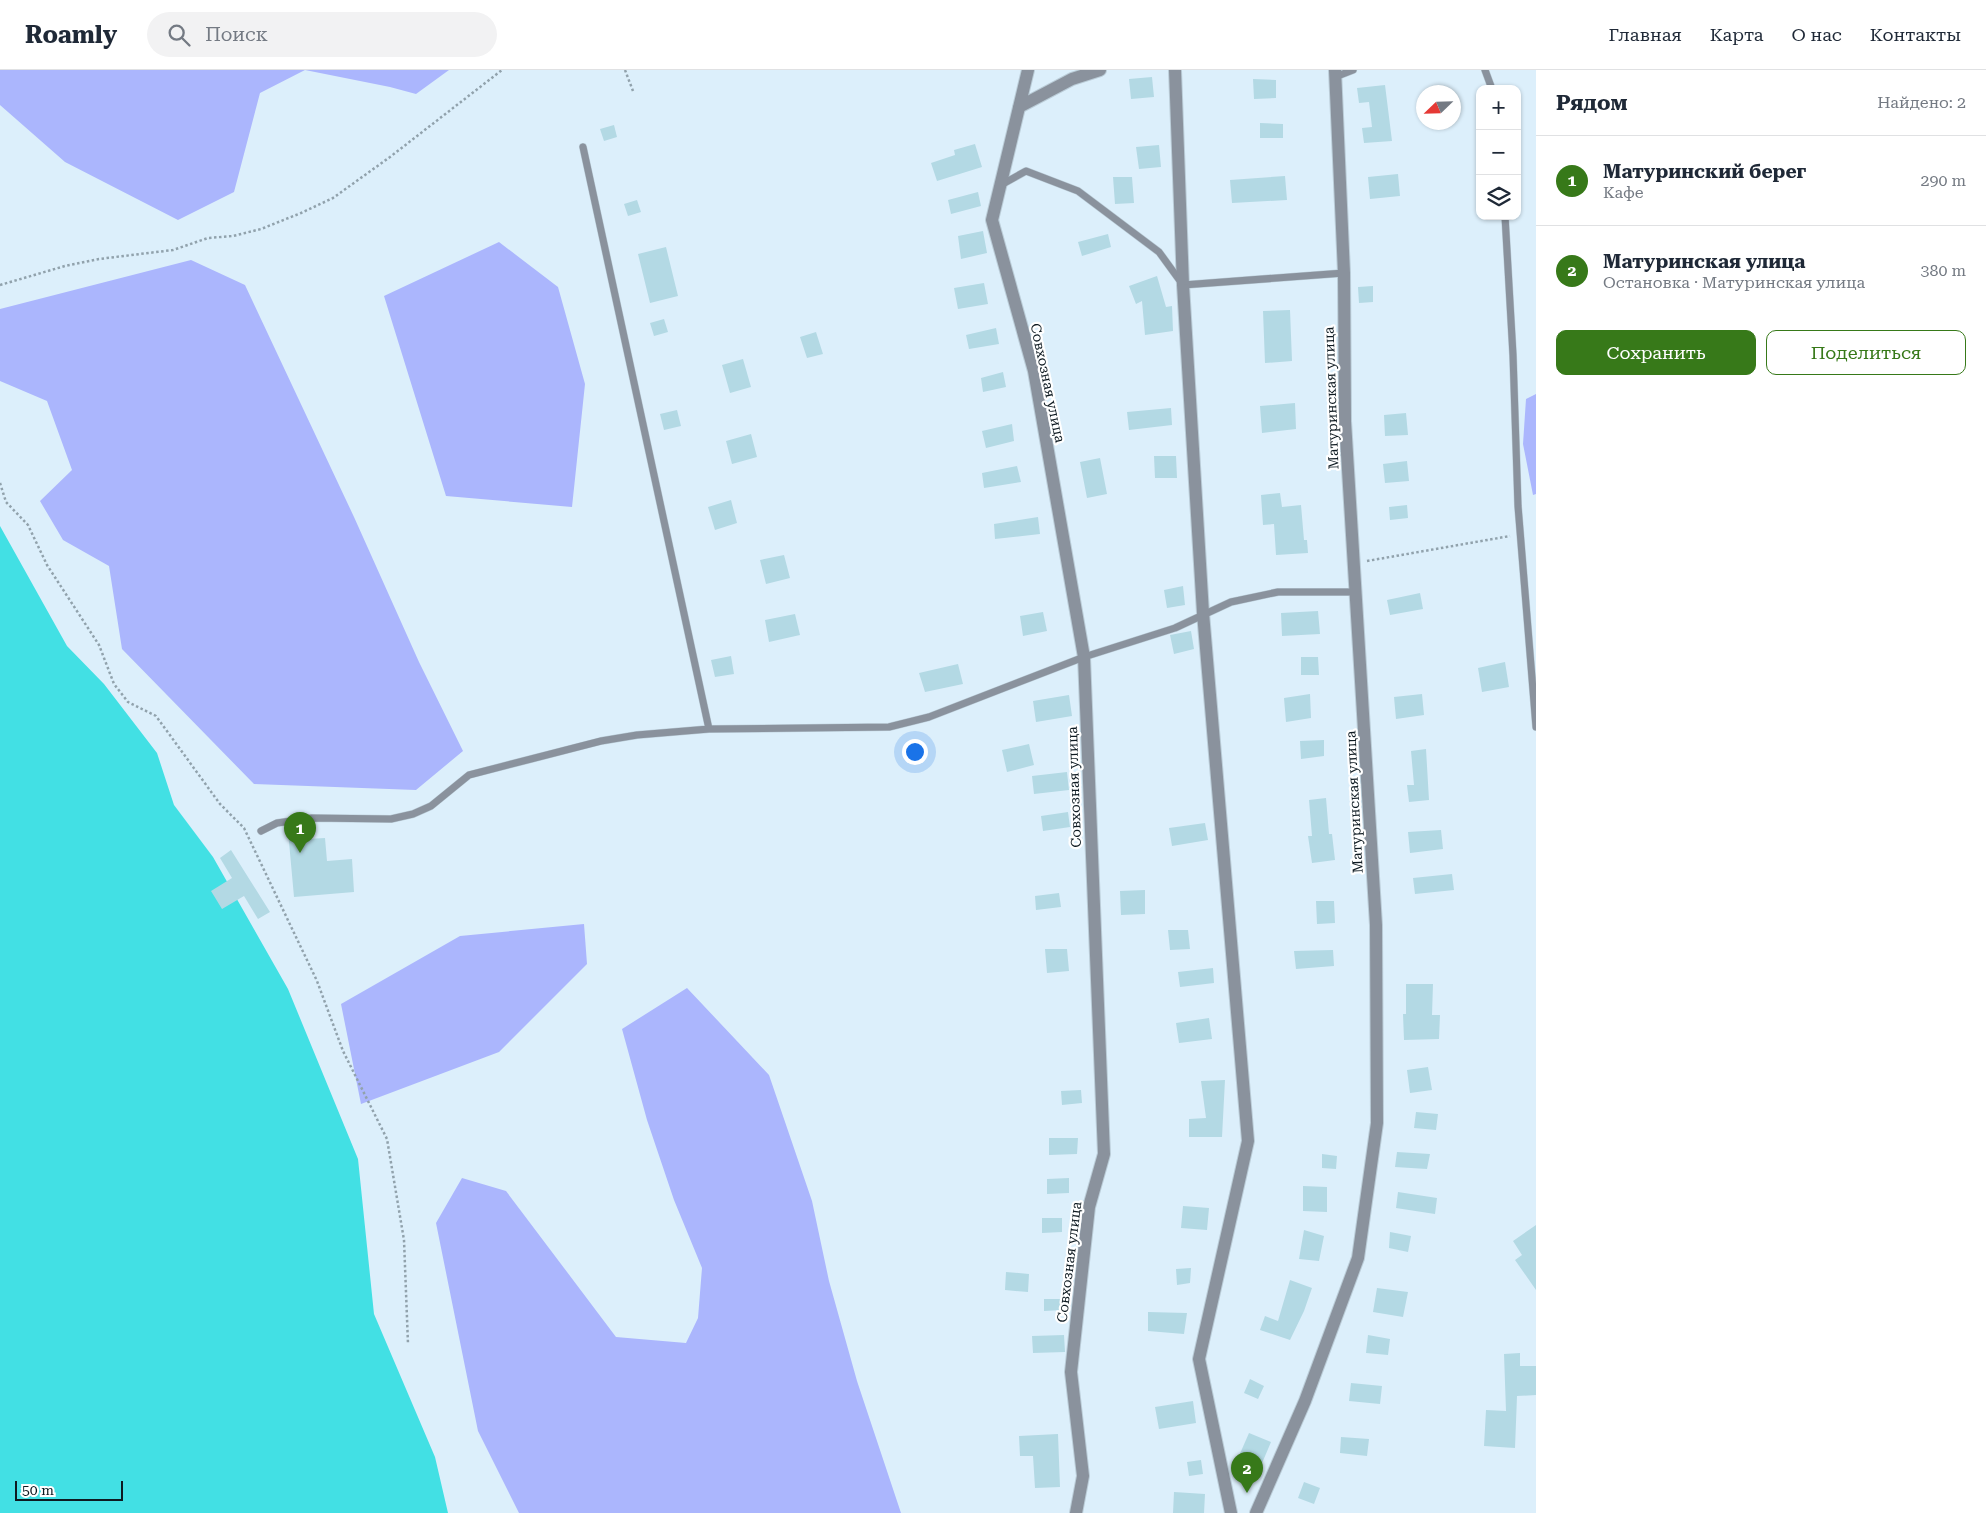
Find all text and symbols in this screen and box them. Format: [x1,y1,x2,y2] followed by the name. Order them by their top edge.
[147,12,497,57] search box
[25,21,117,49] text: Roamly
[165,21,193,49] icon: search
[205,23,268,46] text: Поиск
[1609,24,1682,45] text: Главная
[1710,24,1764,45] text: Карта
[1792,24,1842,45] text: О нас
[1870,24,1961,45] text: Контакты
[1416,85,1461,130] north arrow
[1476,85,1521,220] map controls
[1476,85,1521,130] button: +
[1556,91,1628,115] text: Рядом
[1877,93,1966,112] text: Найдено: 2
[1476,130,1521,175] button: −
[1603,160,1806,183] text: Матуринский берег
[1568,171,1576,190] text: 1
[1920,171,1966,190] text: 290 m
[1476,175,1521,220] button: layers
[1603,183,1644,202] text: Кафе
[1603,250,1806,273] text: Матуринская улица
[1568,261,1576,280] text: 2
[1920,261,1966,280] text: 380 m
[1603,273,1865,292] text: Остановка · Матуринская улица
[1028,322,1069,444] street label: Совхозная улица
[1321,326,1341,470] street label: Матуринская улица
[1556,330,1756,375] button: Сохранить
[1766,330,1966,375] button: Поделиться
[1064,726,1084,848] street label: Совхозная улица
[1342,730,1366,874] street label: Матуринская улица
[902,739,928,765] your location
[284,812,316,853] pin: 1
[1054,1200,1084,1323] street label: Совхозная улица
[1231,1452,1263,1493] pin: 2
[15,1478,122,1501] scale bar
[22,1482,54,1498] text: 50 m

